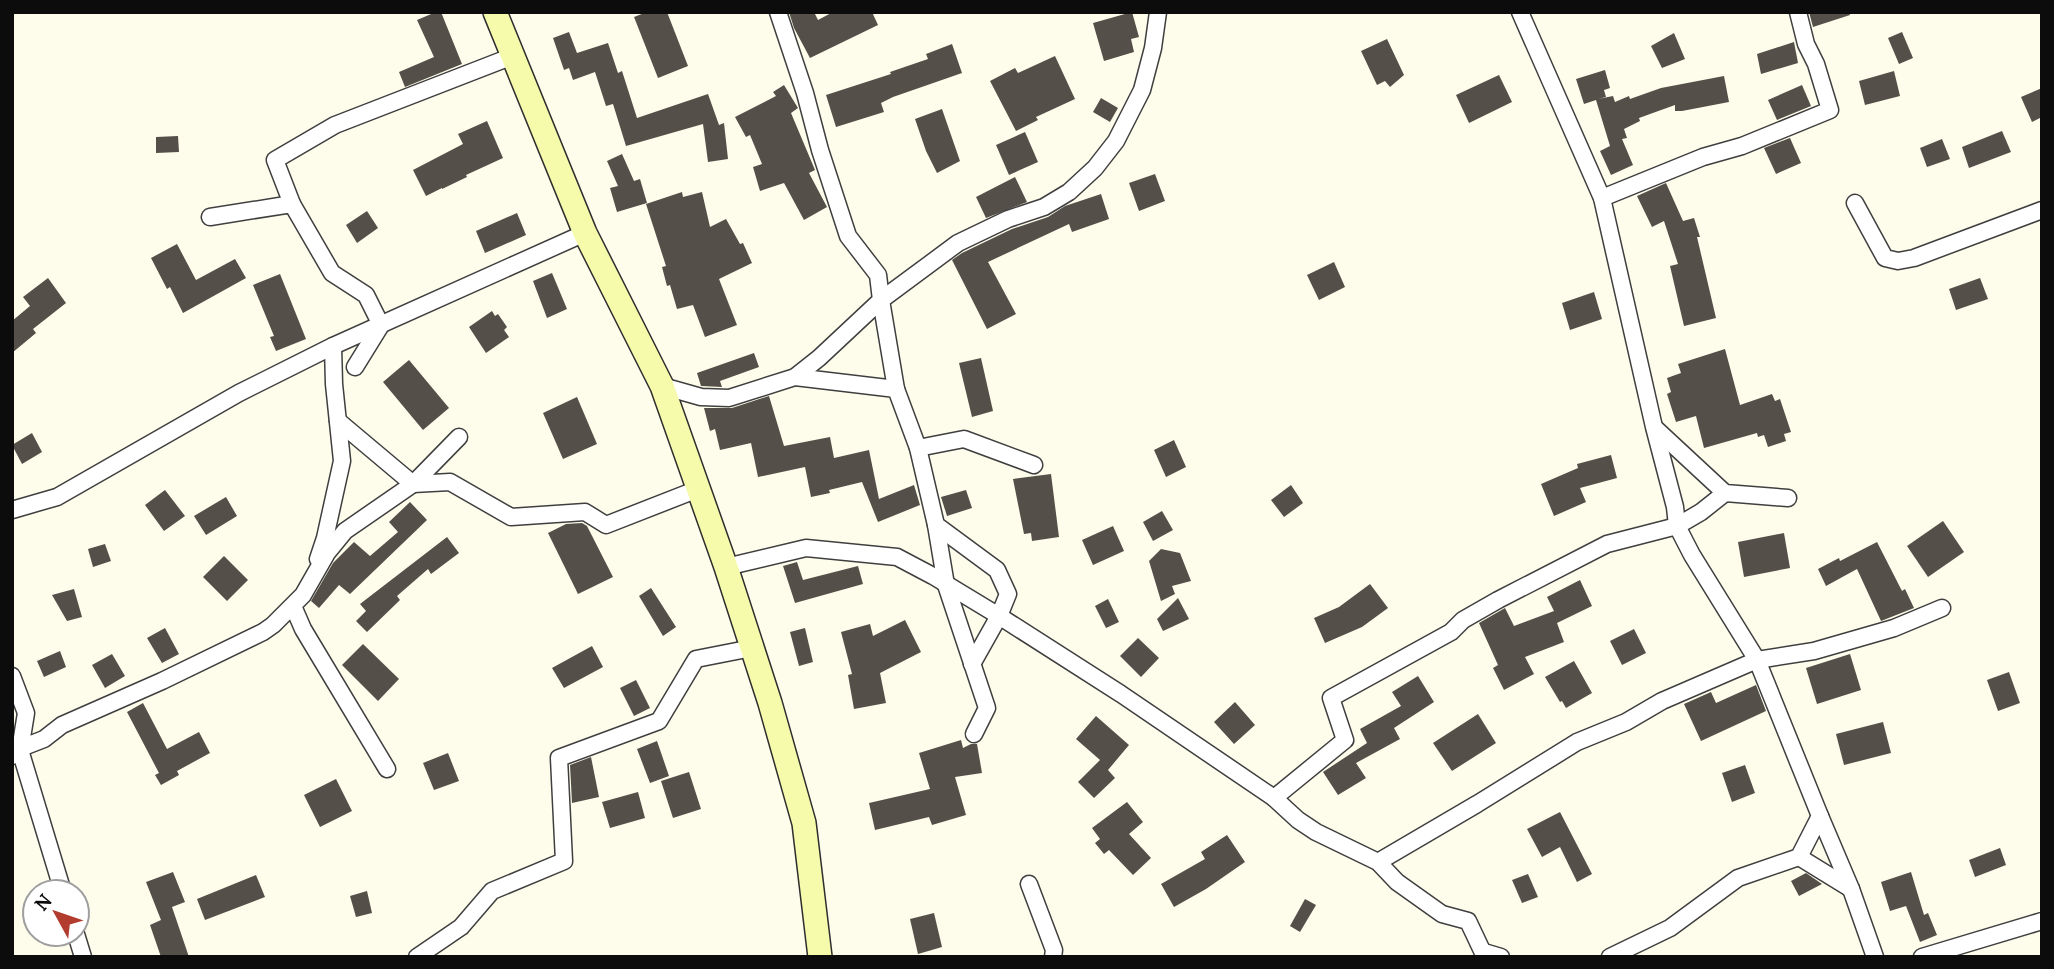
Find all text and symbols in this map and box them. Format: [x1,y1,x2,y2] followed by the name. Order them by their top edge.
[21,878,91,948] north arrow
[29,888,57,915] text: N

